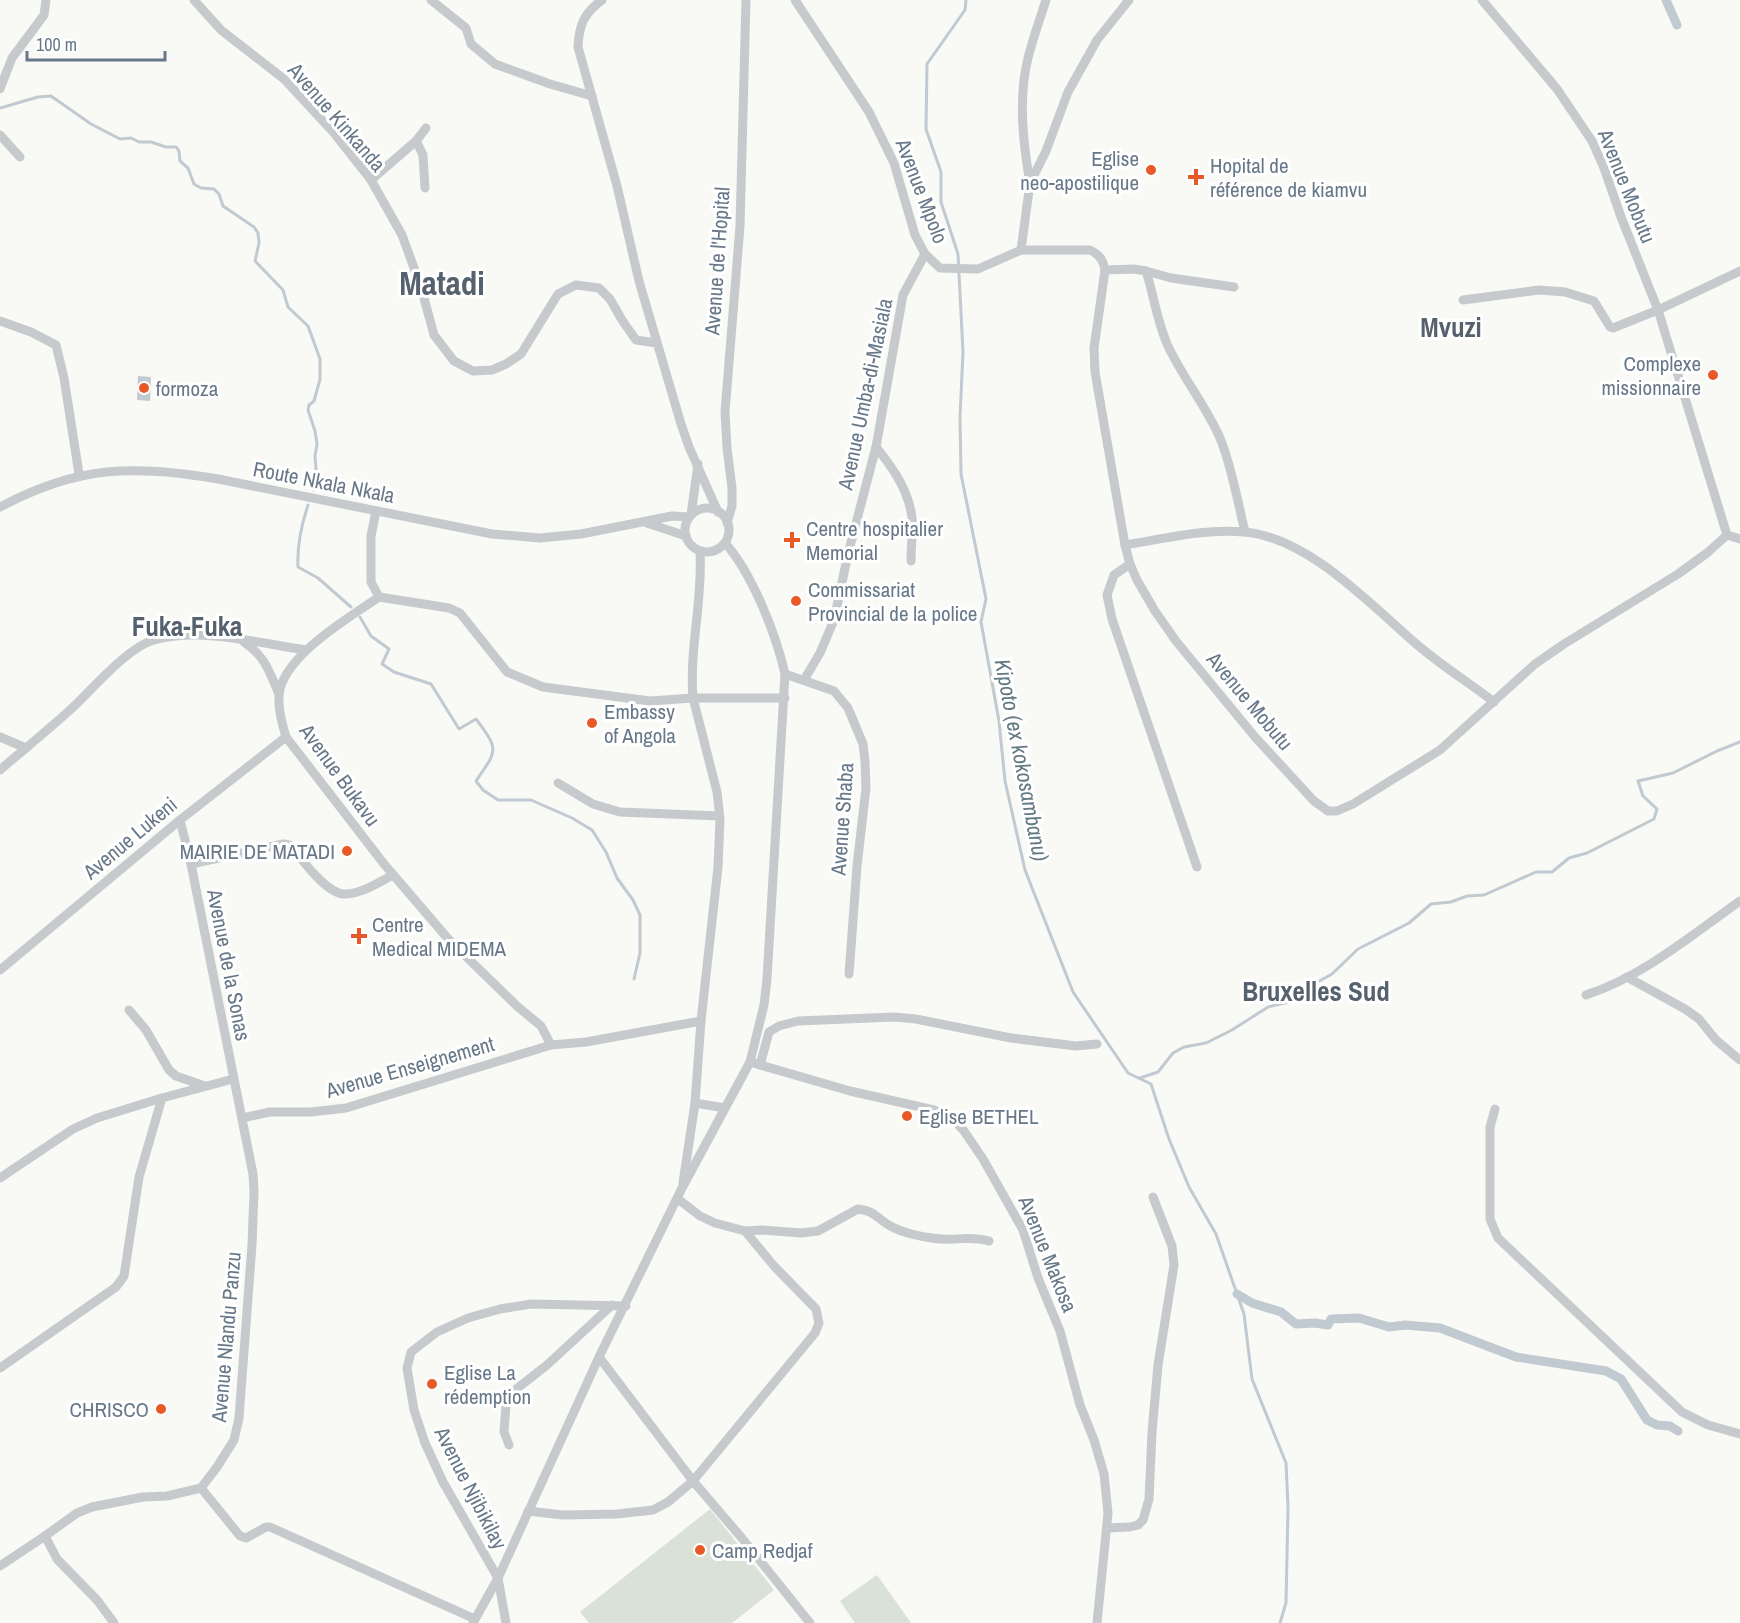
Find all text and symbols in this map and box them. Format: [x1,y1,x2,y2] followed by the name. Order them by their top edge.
[27,24,165,62] scale bar
[36,32,77,57] text: 100 m
[281,56,393,178] street label: Avenue Kinkanda
[1591,124,1663,247] street label: Avenue Mobutu
[888,134,955,247] street label: Avenue Mpolo
[1020,144,1139,197] place label: Eglise neo-apostilique
[1210,151,1367,204] place label: Hopital de référence de kiamvu
[1144,163,1158,177] marker: Eglise neo-apostilique
[1187,168,1205,186] marker: Hopital de référence de kiamvu
[697,186,737,337] street label: Avenue de l'Hopital
[399,261,485,305] district label: Matadi
[830,295,900,493] street label: Avenue Umba-di-Masiala
[1420,309,1482,345] district label: Mvuzi
[1601,349,1701,402] place label: Complexe missionnaire
[1706,368,1720,382] marker: Complexe missionnaire
[156,374,219,403] place label: formoza
[137,381,151,395] marker: formoza
[251,454,398,510] street label: Route Nkala Nkala
[806,514,943,567] place label: Centre hospitalier Memorial
[783,531,801,549] marker: Centre hospitalier Memorial
[808,575,977,628] place label: Commissariat Provincial de la police
[789,594,803,608] marker: Commissariat Provincial de la police
[132,608,243,644] district label: Fuka-Fuka
[1200,645,1300,756] street label: Avenue Mobutu
[988,656,1056,864] water label: Kipoto (ex kokosambanu)
[604,697,676,750] place label: Embassy of Angola
[585,716,599,730] marker: Embassy of Angola
[292,717,387,832] street label: Avenue Bukavu
[824,761,860,877] street label: Avenue Shaba
[76,790,183,887] street label: Avenue Lukeni
[180,837,335,866] place label: MAIRIE DE MATADI
[340,844,354,858] marker: MAIRIE DE MATADI
[200,886,258,1043] street label: Avenue de la Sonas
[372,910,506,963] place label: Centre Medical MIDEMA
[350,927,368,945] marker: Centre Medical MIDEMA
[1242,973,1390,1009] district label: Bruxelles Sud
[321,1029,498,1105] street label: Avenue Enseignement
[919,1102,1039,1131] place label: Eglise BETHEL
[900,1109,914,1123] marker: Eglise BETHEL
[1011,1191,1085,1317] street label: Avenue Makosa
[204,1251,248,1424] street label: Avenue Nlandu Panzu
[444,1358,531,1411] place label: Eglise La rédemption
[425,1377,439,1391] marker: Eglise La rédemption
[70,1395,149,1424] place label: CHRISCO
[154,1402,168,1416] marker: CHRISCO
[427,1421,514,1554] street label: Avenue Njibikilay
[712,1536,813,1565] place label: Camp Redjaf
[693,1543,707,1557] marker: Camp Redjaf

